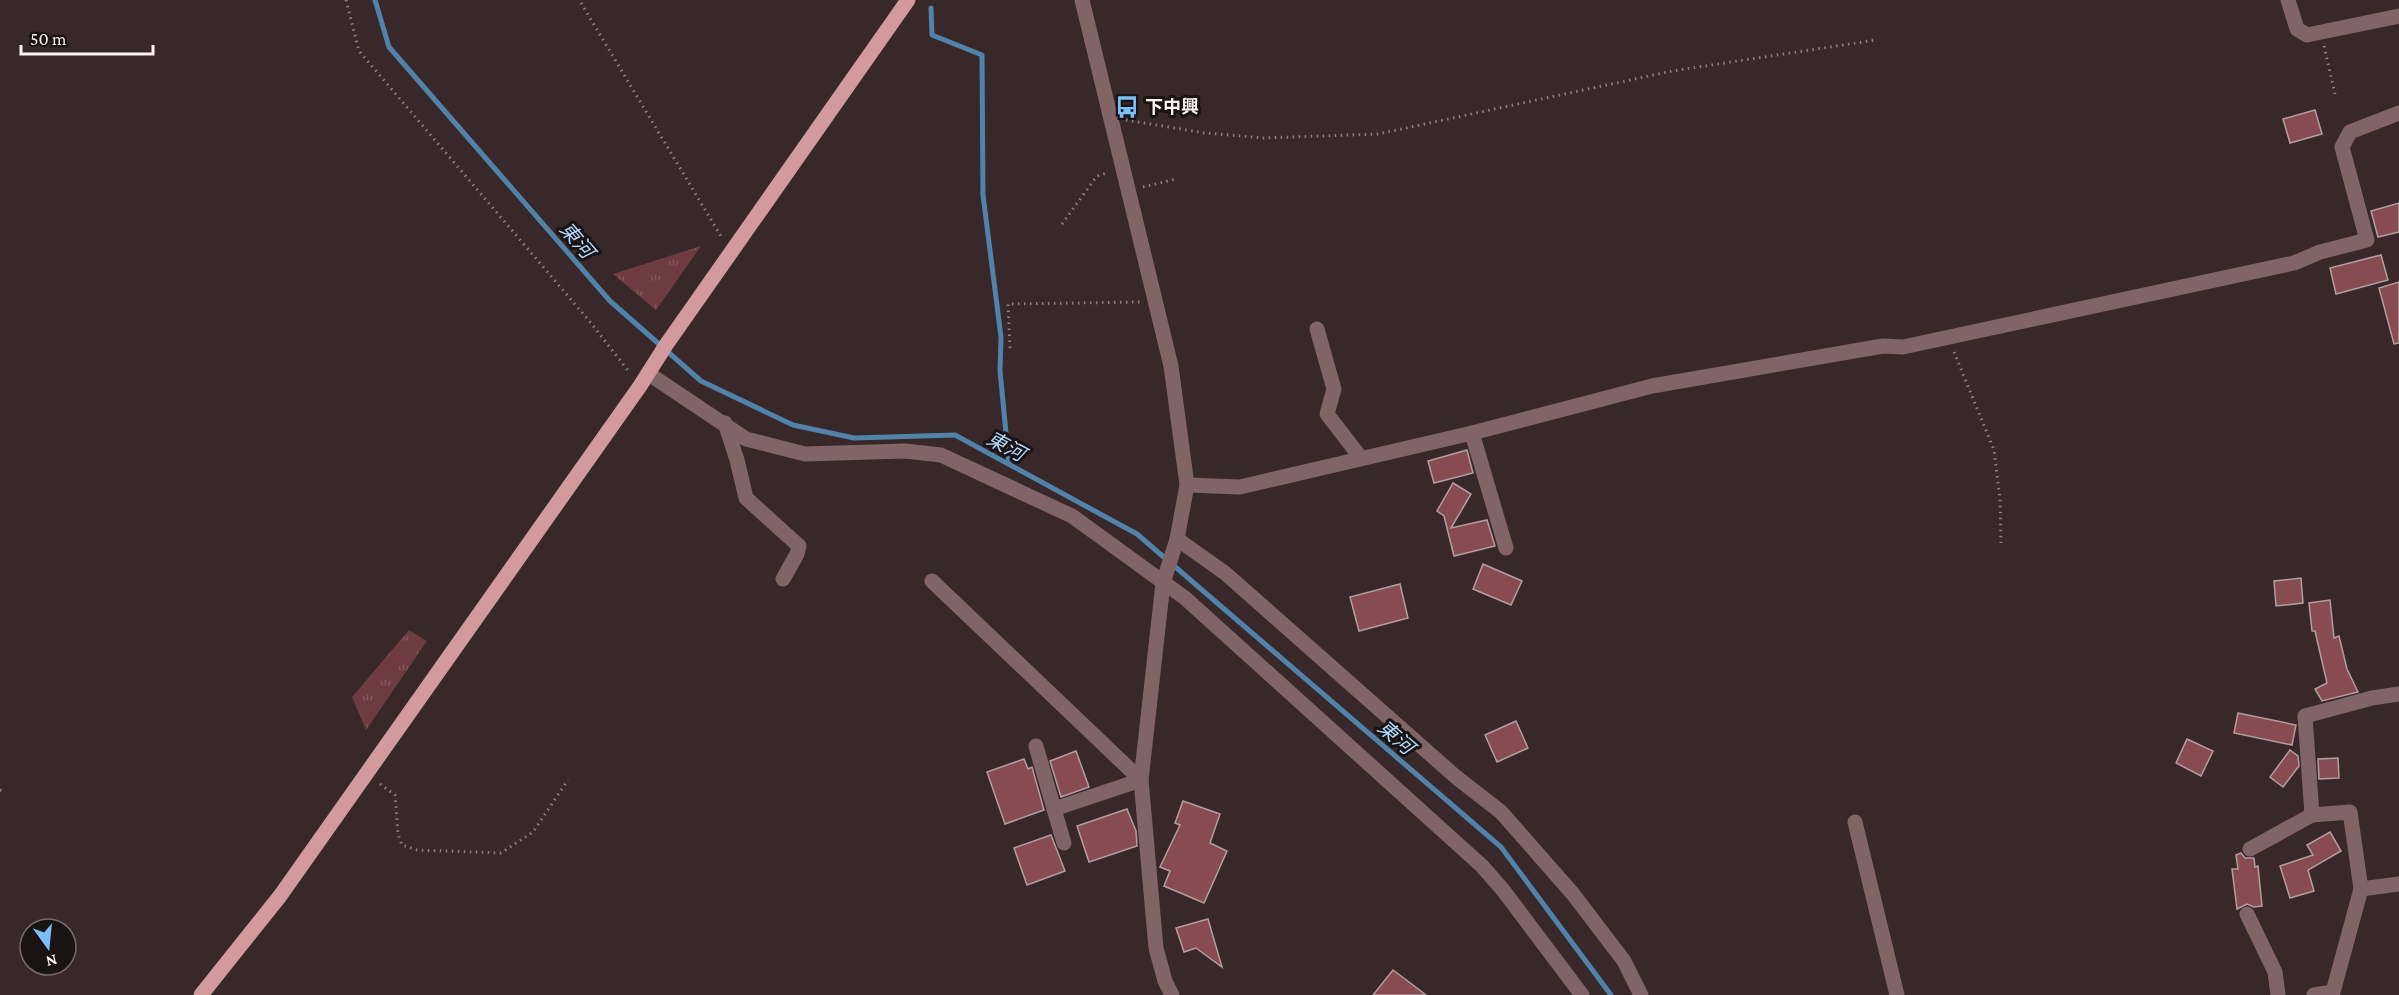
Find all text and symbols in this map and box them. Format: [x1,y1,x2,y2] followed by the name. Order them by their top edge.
[21,18,153,56] scale bar
[30,29,67,49] text: 50 m
[1114,94,1140,120] bus stop icon: 下中興
[1145,97,1199,117] place label: 下中興
[556,218,601,265] water label: 東河
[983,427,1032,467] water label: 東河
[1374,716,1421,761] water label: 東河
[18,917,78,977] north arrow
[44,951,59,971] text: N

